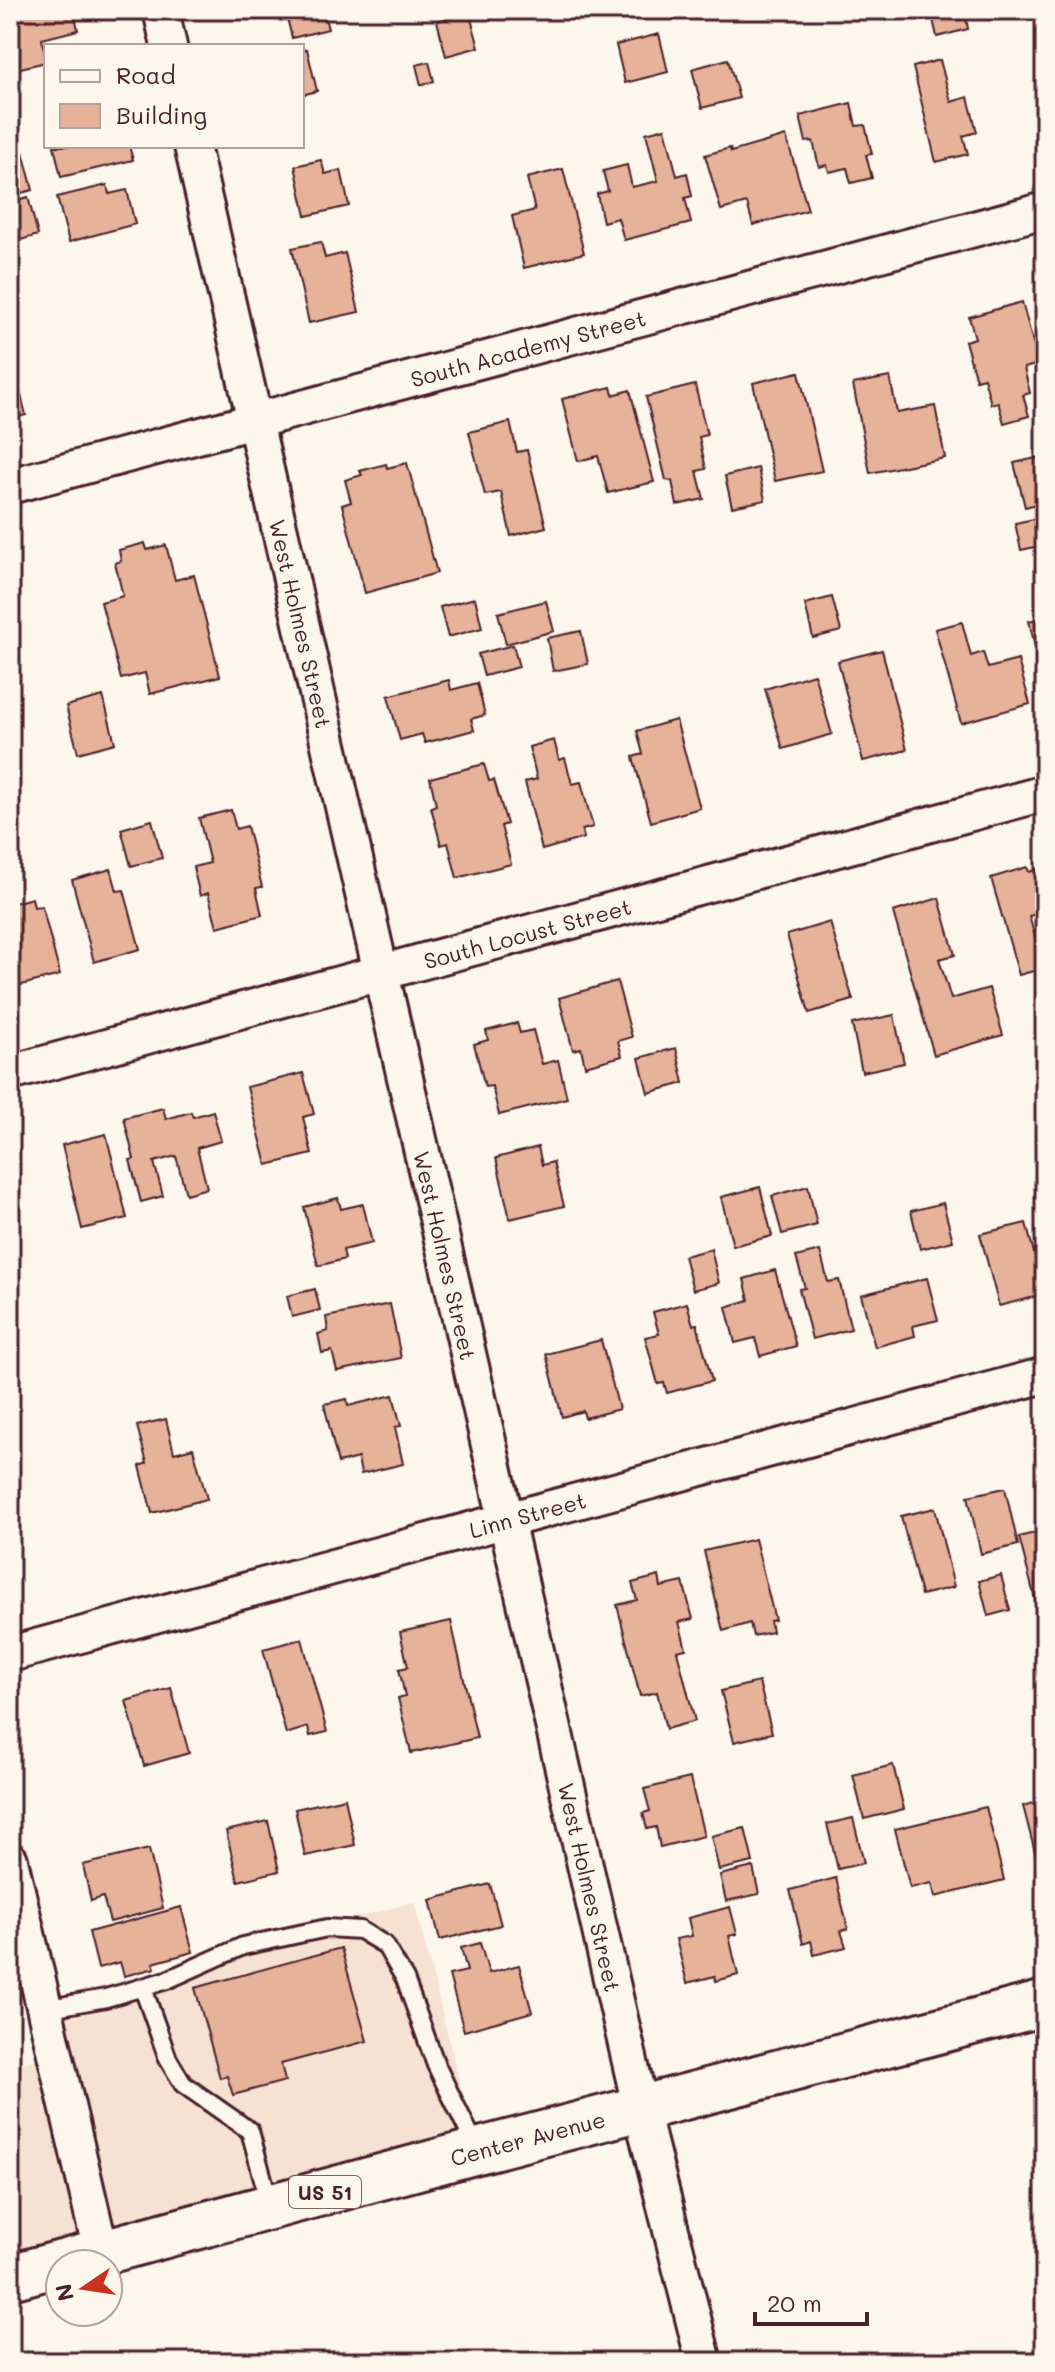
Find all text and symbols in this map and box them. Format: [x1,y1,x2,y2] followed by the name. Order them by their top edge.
[44,44,304,148] legend
[116,59,176,90] text: Road
[116,99,207,130] text: Building
[407,303,649,393] street label: South Academy Street
[263,516,339,731] street label: West Holmes Street
[420,891,634,975] street label: South Locust Street
[408,1148,484,1363] street label: West Holmes Street
[466,1485,589,1544] street label: Linn Street
[552,1780,628,1994] street label: West Holmes Street
[447,2104,608,2172] street label: Center Avenue
[289,2176,361,2208] road number: US 51
[44,2248,124,2328] north arrow
[755,2276,867,2326] scale bar
[48,2281,80,2304] text: N
[767,2287,822,2318] text: 20 m

